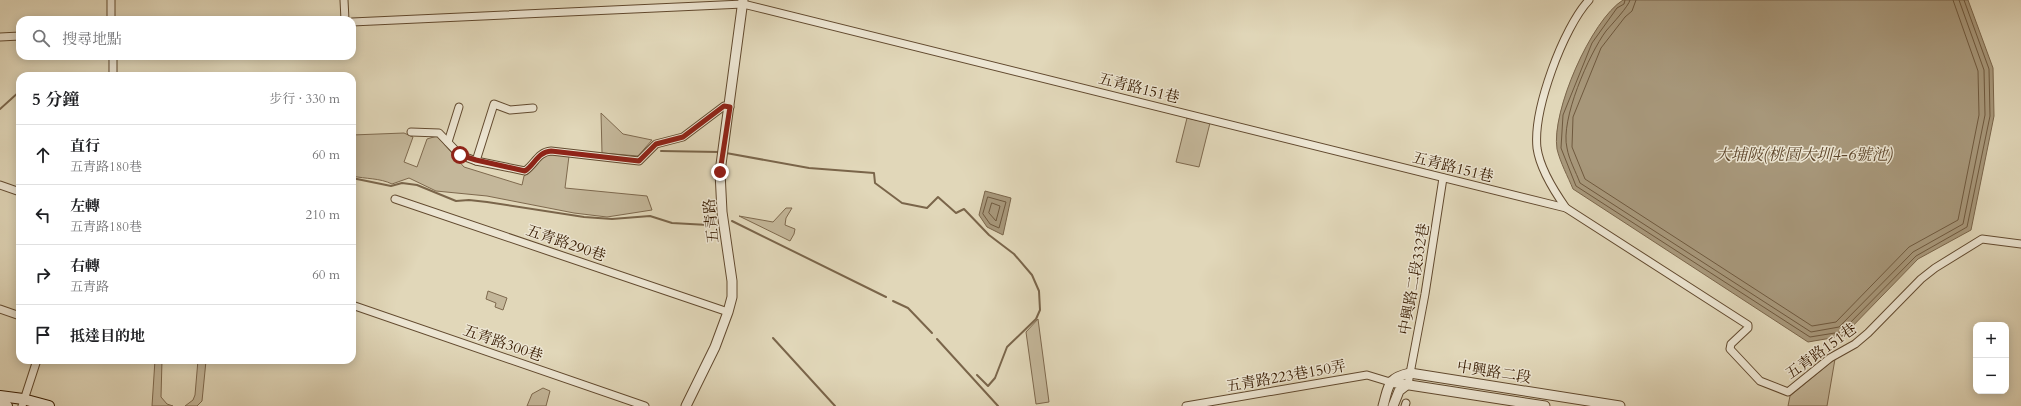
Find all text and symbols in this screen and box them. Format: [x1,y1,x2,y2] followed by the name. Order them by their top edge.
[16,16,356,60] search box
[30,27,52,49] icon: search
[62,29,122,49] text: 搜尋地點
[1096,68,1182,108] street label: 五青路151巷
[32,88,79,111] text: 5 分鐘
[269,90,340,108] text: 步行 · 330 m
[70,136,100,156] text: 直行
[32,144,54,166] icon: ahead
[1715,144,1893,166] water label: 大埔陂(桃園大圳4-6號池)
[312,146,340,164] text: 60 m
[451,146,469,164] route start
[1410,147,1496,187] street label: 五青路151巷
[70,158,142,176] text: 五青路180巷
[711,163,729,181] route end
[70,196,100,216] text: 左轉
[699,198,723,244] street label: 五青路
[32,204,54,226] icon: left
[306,206,340,224] text: 210 m
[70,218,142,236] text: 五青路180巷
[523,220,609,266] street label: 五青路290巷
[1394,222,1434,336] street label: 中興路二段332巷
[70,256,100,276] text: 右轉
[32,264,54,286] icon: right
[312,266,340,284] text: 60 m
[70,278,109,296] text: 五青路
[1782,318,1860,384] street label: 五青路151巷
[460,320,546,366] street label: 五青路300巷
[1973,322,2009,394] map controls
[1973,322,2009,358] button: +
[32,324,54,346] icon: arrive
[70,326,145,346] text: 抵達目的地
[1225,356,1347,396] street label: 五青路223巷150弄
[1455,356,1533,388] street label: 中興路二段
[1973,358,2009,394] button: −

